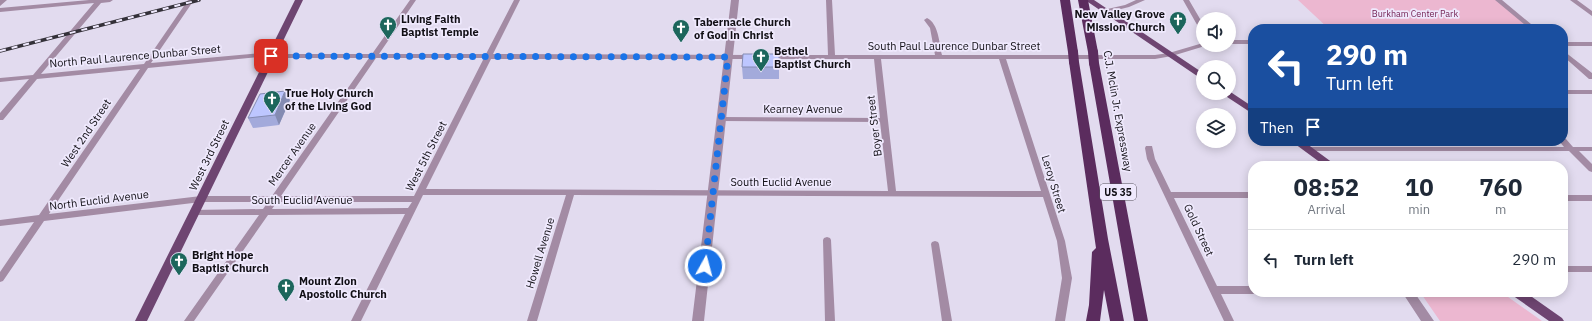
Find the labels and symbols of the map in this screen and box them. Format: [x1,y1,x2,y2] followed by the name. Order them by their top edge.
[1075,7,1165,34] place label: New Valley Grove Mission Church
[1372,8,1458,19] park label: Burkham Center Park
[1168,10,1188,35] church icon: New Valley Grove Mission Church
[401,12,479,39] place label: Living Faith Baptist Temple
[378,15,398,40] church icon: Living Faith Baptist Temple
[694,15,791,42] place label: Tabernacle Church of God in Christ
[671,18,691,43] church icon: Tabernacle Church of God in Christ
[254,39,288,73] pin
[868,39,1040,53] street label: South Paul Laurence Dunbar Street
[49,42,221,70] street label: North Paul Laurence Dunbar Street
[774,44,851,71] place label: Bethel Baptist Church
[751,47,771,72] church icon: Bethel Baptist Church
[1100,49,1136,173] street label: C.J. Mclin Jr. Expressway
[285,86,374,113] place label: True Holy Church of the Living God
[262,89,282,114] church icon: True Holy Church of the Living God
[863,94,885,157] street label: Boyer Street
[58,96,114,170] street label: West 2nd Street
[763,102,843,116] street label: Kearney Avenue
[186,117,232,193] street label: West 3rd Street
[402,118,450,193] street label: West 5th Street
[265,120,319,188] street label: Mercer Avenue
[1039,153,1069,215] street label: Leroy Street
[730,175,832,189] street label: South Euclid Avenue
[1100,184,1136,200] road number: US 35
[48,187,150,213] street label: North Euclid Avenue
[251,193,353,207] street label: South Euclid Avenue
[1181,202,1217,258] street label: Gold Street
[523,216,557,290] street label: Howell Avenue
[684,245,726,287] position arrow
[192,248,269,275] place label: Bright Hope Baptist Church
[169,251,189,276] church icon: Bright Hope Baptist Church
[299,274,387,301] place label: Mount Zion Apostolic Church
[276,277,296,302] church icon: Mount Zion Apostolic Church

